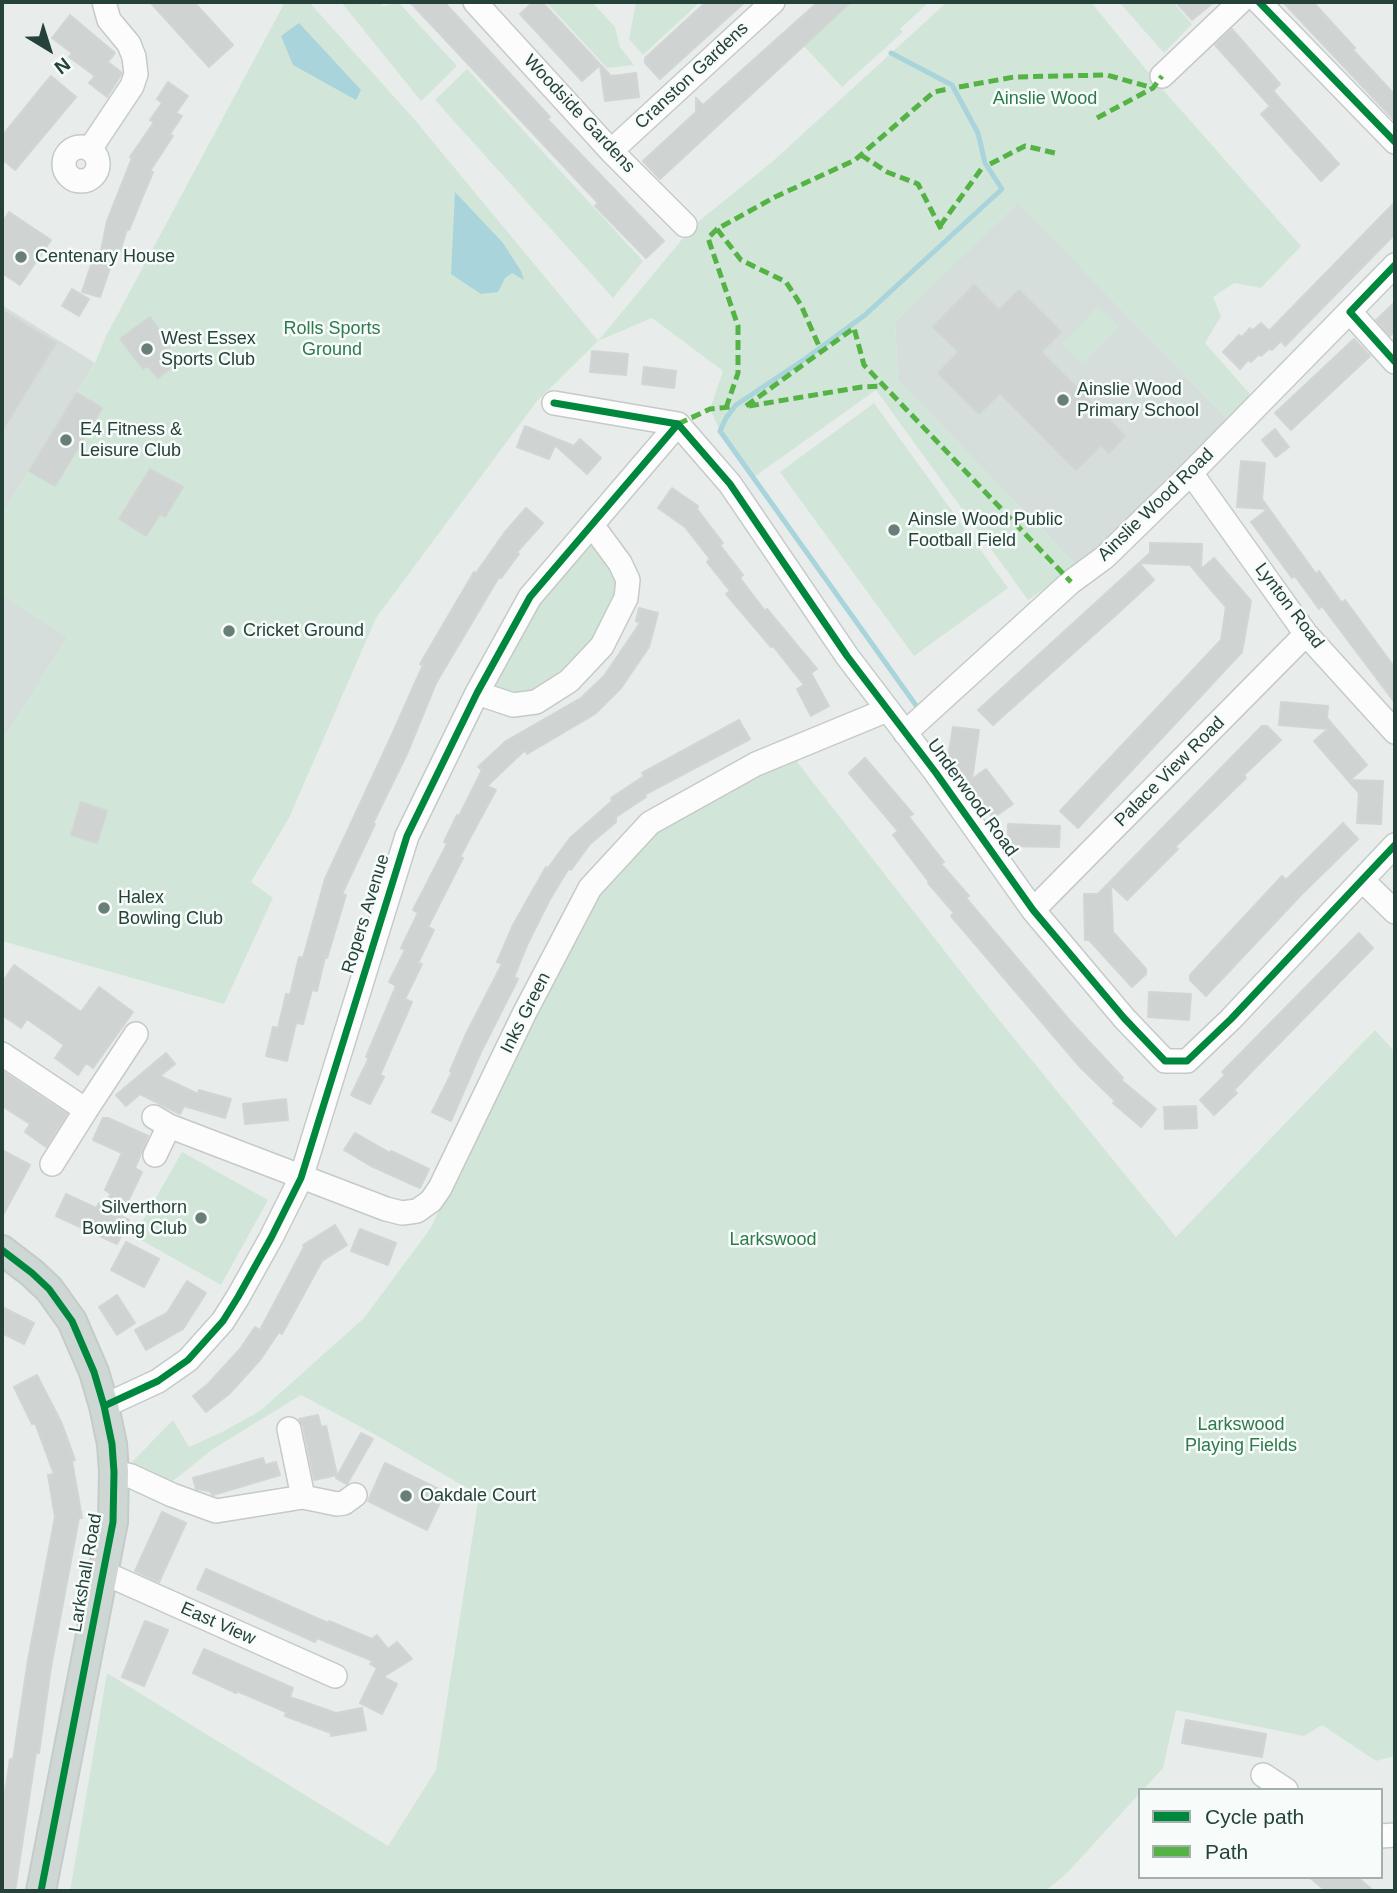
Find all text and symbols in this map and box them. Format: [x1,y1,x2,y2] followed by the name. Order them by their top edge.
[14,14,84,84] north arrow
[631,18,753,134] street label: Cranston Gardens
[519,50,639,178] street label: Woodside Gardens
[50,53,74,78] text: N
[993,88,1097,110] park label: Ainslie Wood
[35,246,175,268] place label: Centenary House
[13,249,29,265] marker: Centenary House
[283,318,381,360] park label: Rolls Sports Ground
[161,328,256,370] place label: West Essex Sports Club
[139,341,155,357] marker: West Essex Sports Club
[1077,379,1199,422] place label: Ainslie Wood Primary School
[1055,392,1071,408] marker: Ainslie Wood Primary School
[80,419,182,462] place label: E4 Fitness & Leisure Club
[58,432,74,448] marker: E4 Fitness & Leisure Club
[1094,444,1218,566] street label: Ainslie Wood Road
[908,509,1063,552] place label: Ainsle Wood Public Football Field
[886,522,902,538] marker: Ainsle Wood Public Football Field
[1250,559,1328,653] street label: Lynton Road
[243,620,364,642] place label: Cricket Ground
[221,623,237,639] marker: Cricket Ground
[1110,712,1230,832] street label: Palace View Road
[922,735,1022,861] street label: Underwood Road
[338,852,394,976] street label: Ropers Avenue
[118,887,223,930] place label: Halex Bowling Club
[96,900,112,916] marker: Halex Bowling Club
[496,969,556,1057] street label: Inks Green
[82,1197,187,1240] place label: Silverthorn Bowling Club
[193,1210,209,1226] marker: Silverthorn Bowling Club
[729,1229,817,1251] park label: Larkswood
[1185,1414,1297,1456] park label: Larkswood Playing Fields
[420,1485,536,1507] place label: Oakdale Court
[398,1488,414,1504] marker: Oakdale Court
[65,1512,107,1634] street label: Larkshall Road
[177,1598,259,1650] street label: East View
[1138,1788,1383,1879] legend
[1205,1805,1304,1828] text: Cycle path
[1205,1840,1248,1863] text: Path

